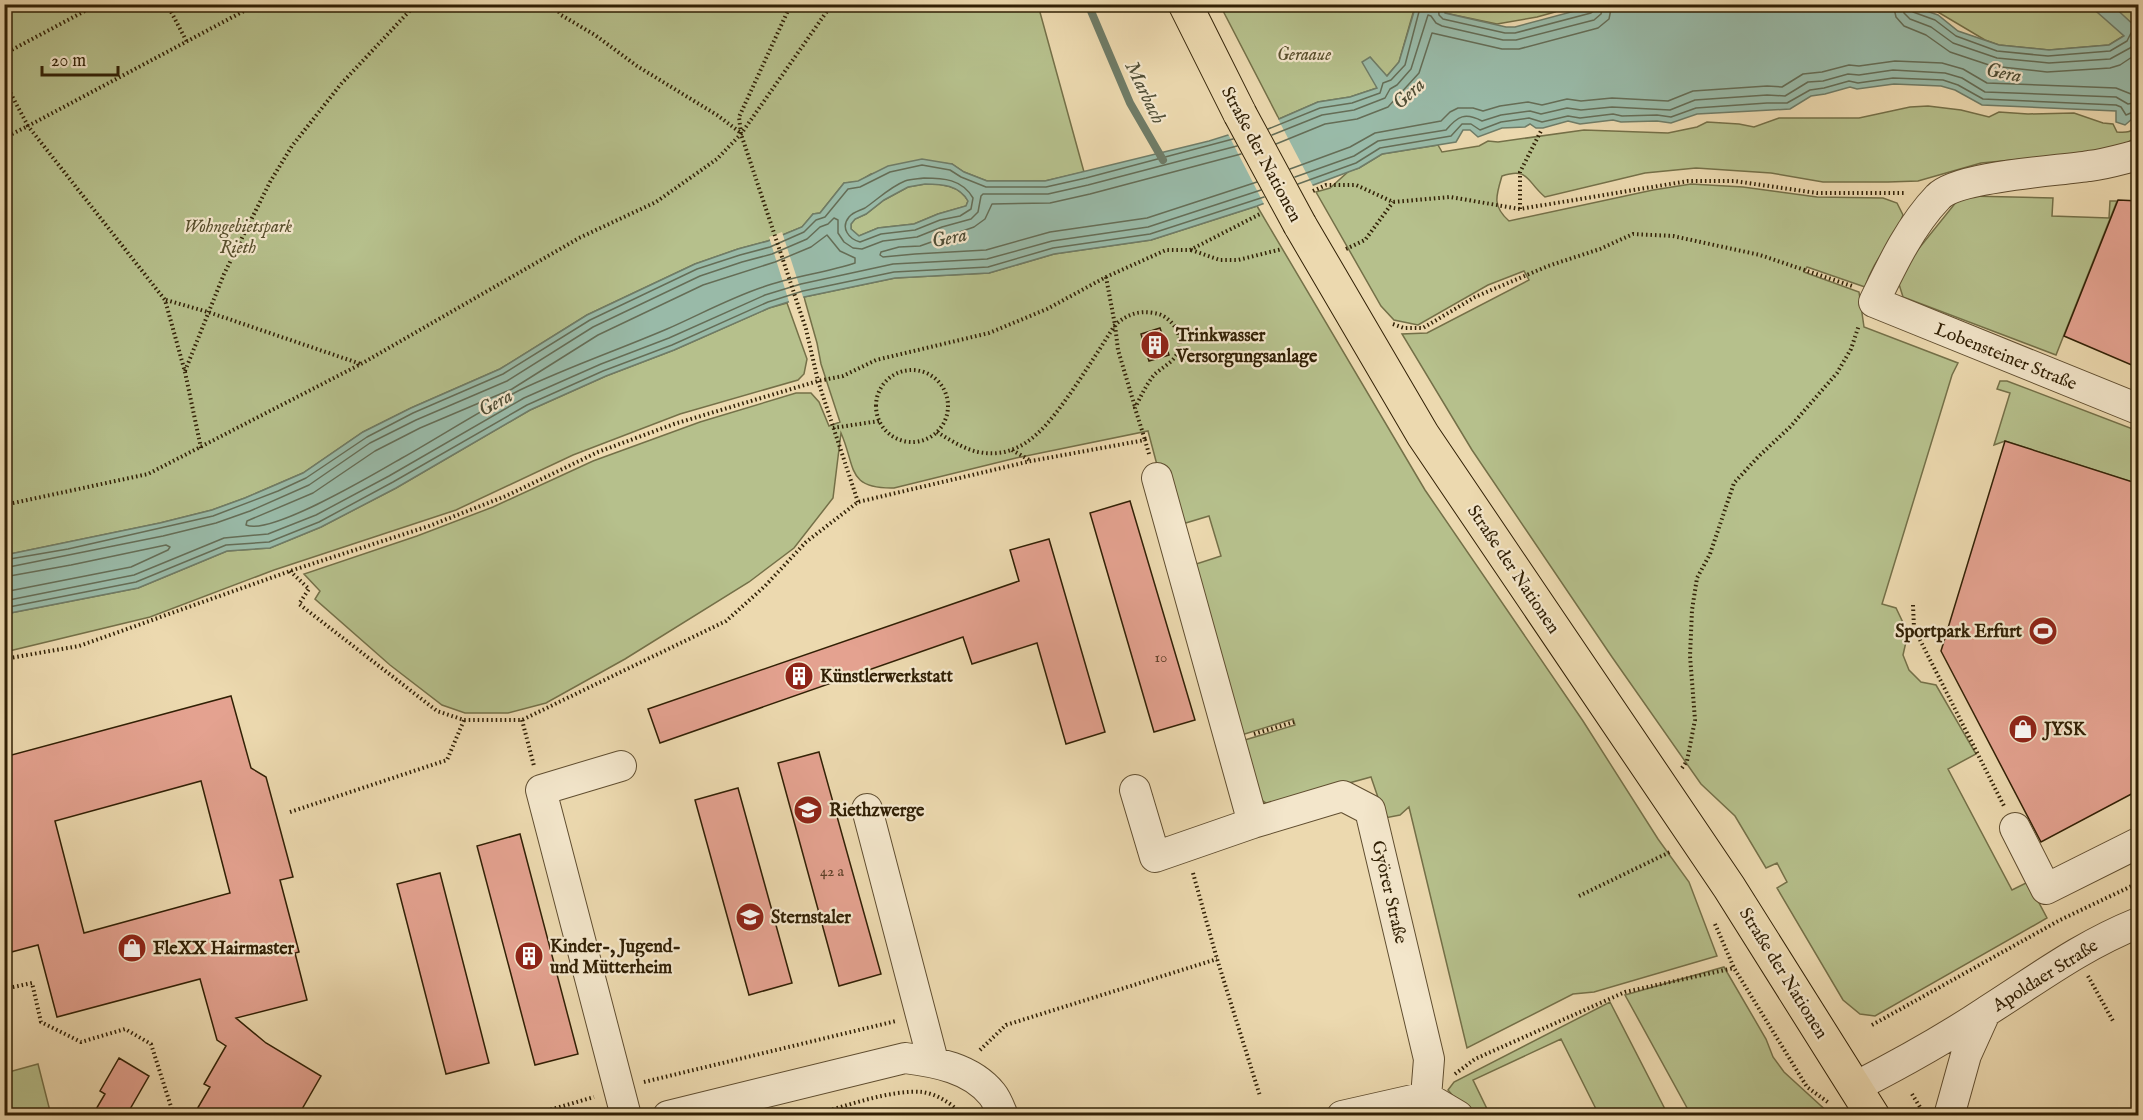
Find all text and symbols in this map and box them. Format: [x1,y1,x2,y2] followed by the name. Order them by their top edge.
[42,39,118,77] scale bar
[1277,44,1331,67] park label: Geraaue
[51,50,86,73] text: 20 m
[1119,57,1171,129] water label: Marbach
[1984,58,2024,89] water label: Gera
[1387,73,1431,115] water label: Gera
[1215,83,1306,227] street label: Straße der Nationen
[184,216,292,260] park label: Wohngebietspark Rieth
[929,222,970,254] water label: Gera
[1931,318,2080,396] street label: Lobensteiner Straße
[1175,325,1318,369] place label: Trinkwasser Versorgungsanlage
[1139,329,1171,361] building icon: Trinkwasser Versorgungsanlage
[474,384,518,423] water label: Gera
[1461,501,1565,639] street label: Straße der Nationen
[2027,615,2059,647] sports icon: Sportpark Erfurt
[1895,621,2023,644] place label: Sportpark Erfurt
[1155,648,1167,667] house number: 10
[783,660,815,692] building icon: Künstlerwerkstatt
[820,666,954,689] place label: Künstlerwerkstatt
[2007,713,2039,745] shop icon: JYSK
[2042,719,2087,742] place label: JYSK
[792,794,824,826] school or university icon: Riethzwerge
[829,800,925,823] place label: Riethzwerge
[1365,838,1412,946] street label: Györer Straße
[820,862,845,881] house number: 42 a
[734,901,766,933] school or university icon: Sternstaler
[1733,904,1833,1044] street label: Straße der Nationen
[771,907,851,930] place label: Sternstaler
[116,932,148,964] shop icon: FleXX Hairmaster
[1988,935,2103,1018] street label: Apoldaer Straße
[550,936,681,980] place label: Kinder-, Jugend- und Mütterheim
[153,938,295,961] place label: FleXX Hairmaster
[513,940,545,972] building icon: Kinder-, Jugend- und Mütterheim

